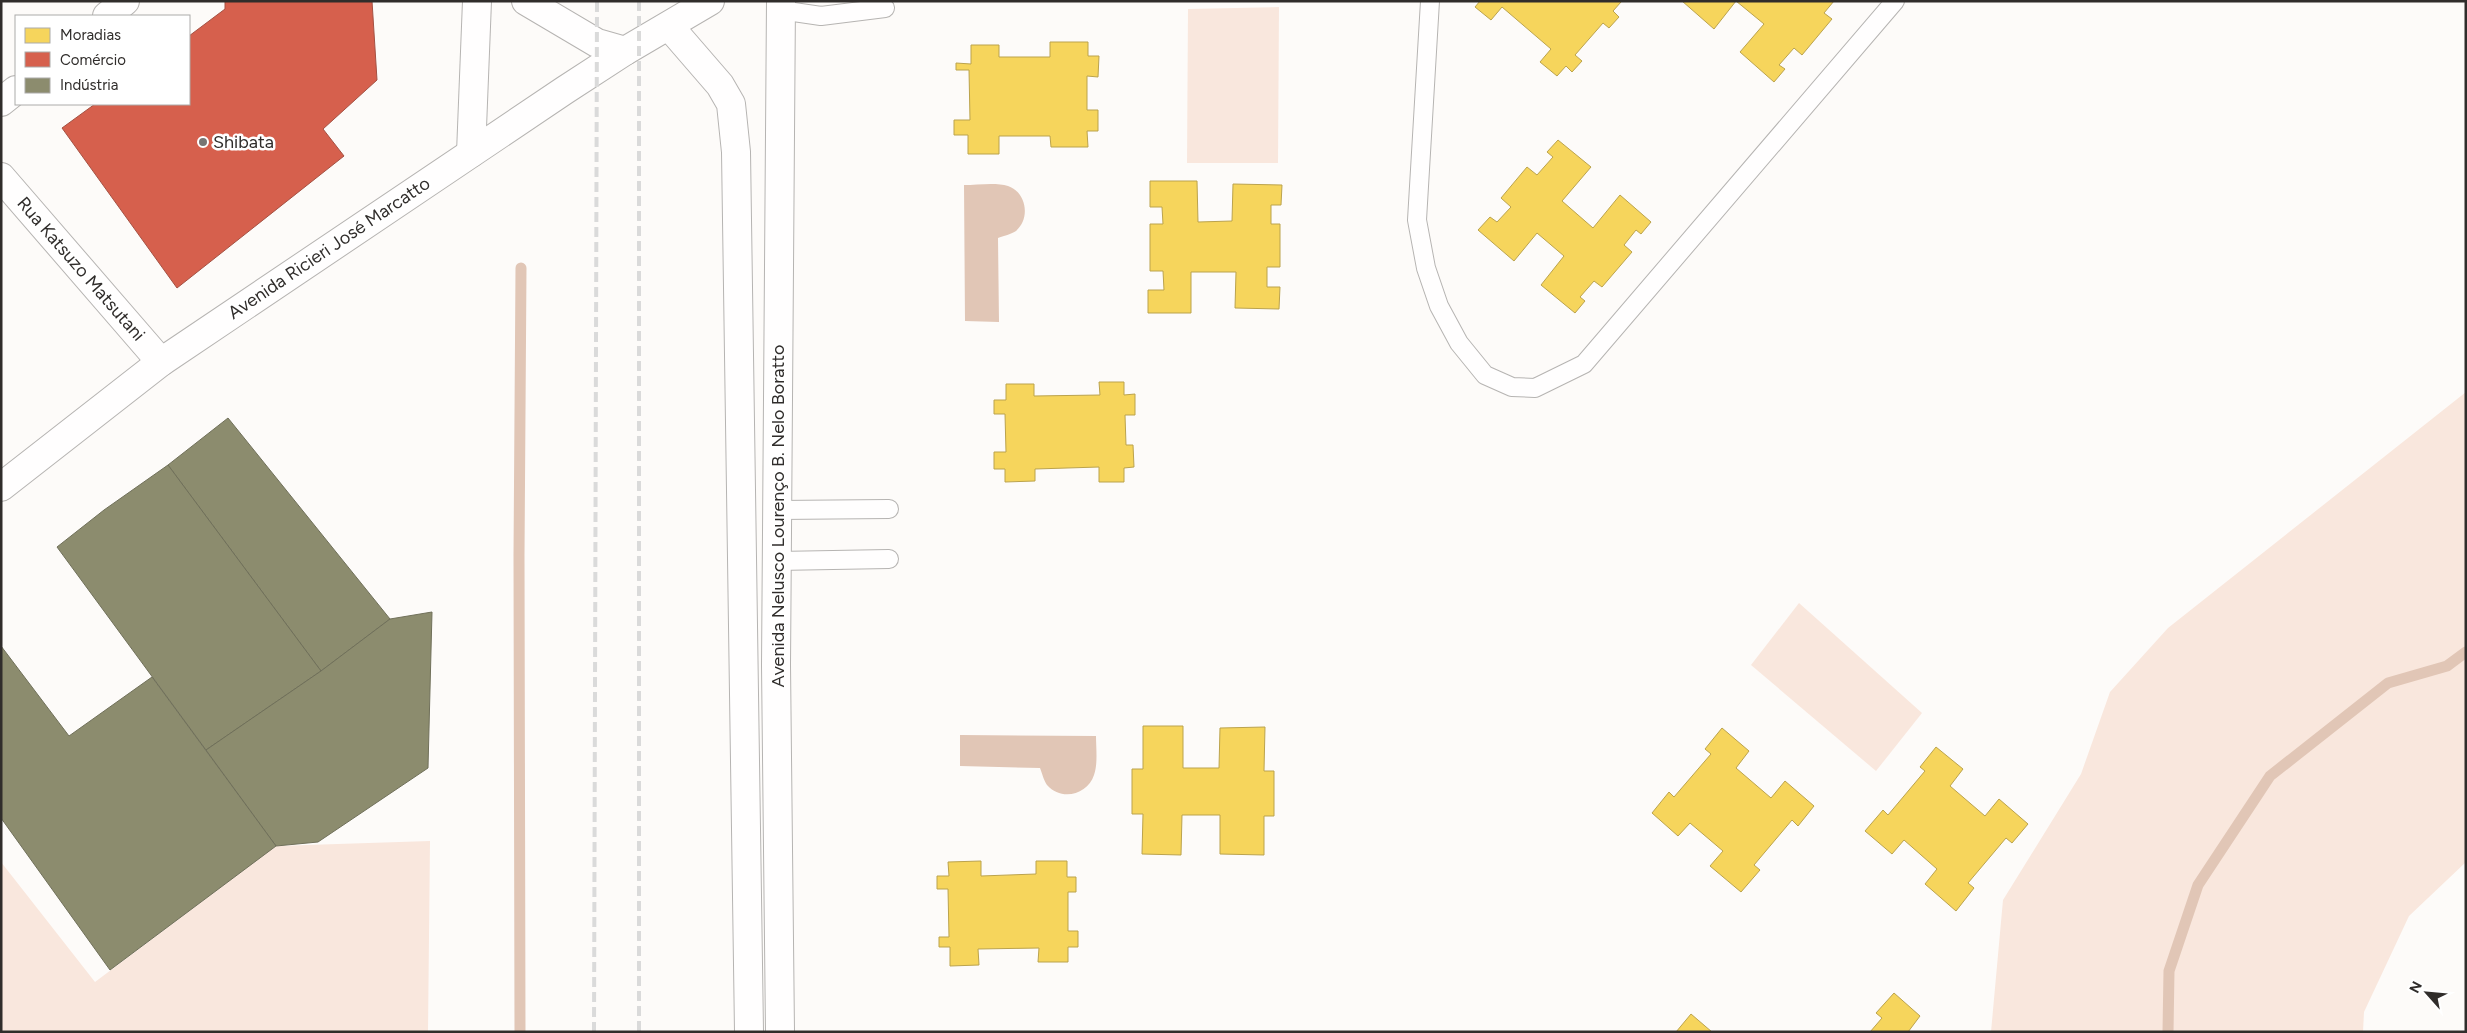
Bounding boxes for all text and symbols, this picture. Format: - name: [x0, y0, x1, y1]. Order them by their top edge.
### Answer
- legend: [15, 15, 190, 105]
- text: Moradias: [60, 26, 121, 44]
- text: Comércio: [60, 51, 126, 69]
- text: Indústria: [60, 76, 118, 94]
- place label: Shibata: [213, 131, 274, 153]
- marker: Shibata: [197, 136, 209, 148]
- street label: Avenida Ricieri José Marcatto: [224, 172, 434, 324]
- street label: Rua Katsuzo Matsutani: [12, 192, 150, 346]
- street label: Avenida Nelusco Lourenço B. Nelo Boratto: [767, 344, 789, 688]
- north arrow: [2402, 968, 2452, 1018]
- text: N: [2406, 979, 2426, 996]

